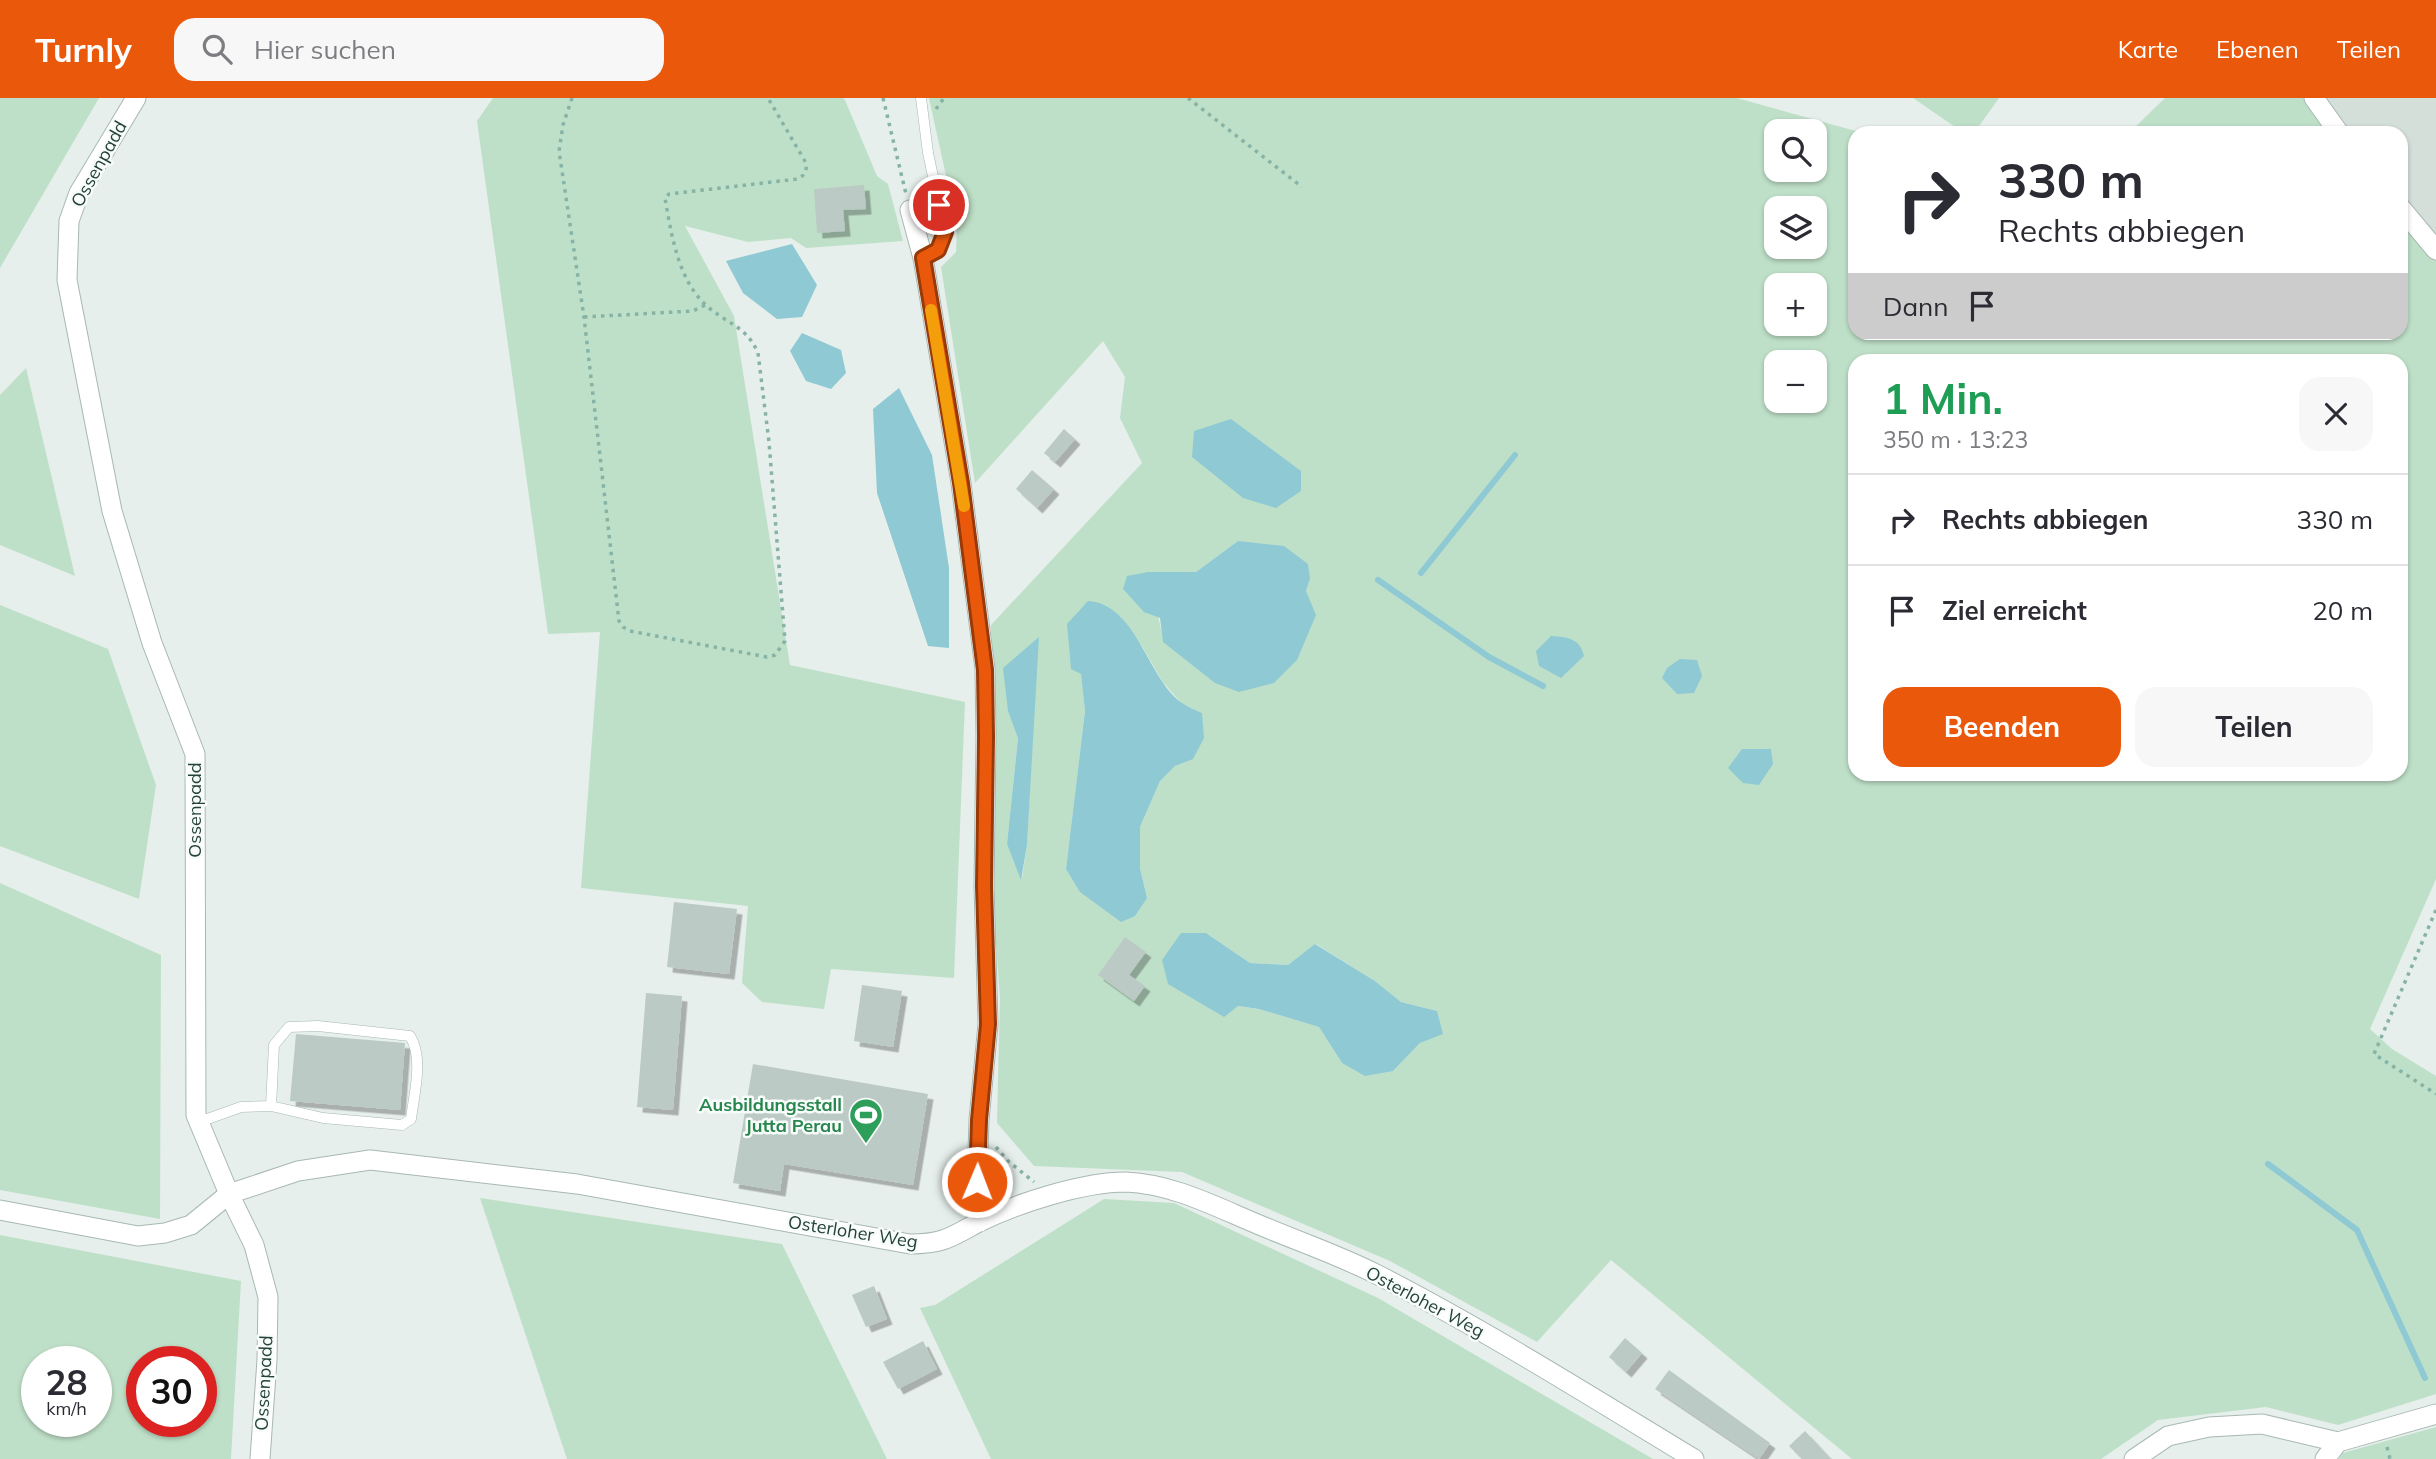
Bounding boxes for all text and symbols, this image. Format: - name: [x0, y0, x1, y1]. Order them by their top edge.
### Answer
- search box: [174, 18, 664, 81]
- text: Turnly: [35, 29, 132, 70]
- icon: search: [198, 30, 236, 68]
- text: Hier suchen: [254, 33, 396, 66]
- text: Karte: [2118, 34, 2178, 64]
- text: Ebenen: [2216, 34, 2299, 64]
- text: Teilen: [2337, 34, 2401, 64]
- street label: Ossenpadd: [65, 117, 132, 211]
- map controls: [1764, 119, 1827, 413]
- button: search: [1764, 119, 1827, 182]
- text: 330 m: [1998, 149, 2144, 210]
- icon: right: [1883, 154, 1974, 245]
- pin: [909, 175, 969, 235]
- icon: arrive: [920, 186, 958, 224]
- button: layers: [1764, 196, 1827, 259]
- text: Rechts abbiegen: [1998, 210, 2245, 250]
- button: +: [1764, 273, 1827, 336]
- icon: arrive: [1963, 287, 2001, 325]
- text: Dann: [1883, 290, 1949, 323]
- button: −: [1764, 350, 1827, 413]
- text: 1 Min.: [1883, 372, 2003, 425]
- button: close: [2299, 377, 2373, 451]
- text: 350 m · 13:23: [1883, 425, 2028, 454]
- icon: right: [1883, 501, 1921, 539]
- text: Rechts abbiegen: [1942, 503, 2148, 536]
- text: 330 m: [2297, 503, 2373, 536]
- icon: arrive: [1883, 592, 1921, 630]
- text: Ziel erreicht: [1942, 594, 2087, 627]
- text: 20 m: [2312, 594, 2373, 627]
- button: Beenden: [1883, 687, 2121, 767]
- button: Teilen: [2135, 687, 2373, 767]
- street label: Ossenpadd: [183, 762, 206, 858]
- place label: Ausbildungsstall Jutta Perau: [699, 1093, 842, 1137]
- sports icon: Ausbildungsstall Jutta Perau: [847, 1096, 885, 1145]
- position arrow: [940, 1145, 1014, 1219]
- street label: Osterloher Weg: [787, 1210, 920, 1253]
- street label: Osterloher Weg: [1362, 1261, 1488, 1342]
- street label: Ossenpadd: [250, 1335, 277, 1431]
- speed limit sign: 30: [126, 1346, 217, 1437]
- text: 28: [45, 1360, 88, 1404]
- text: km/h: [46, 1397, 87, 1420]

